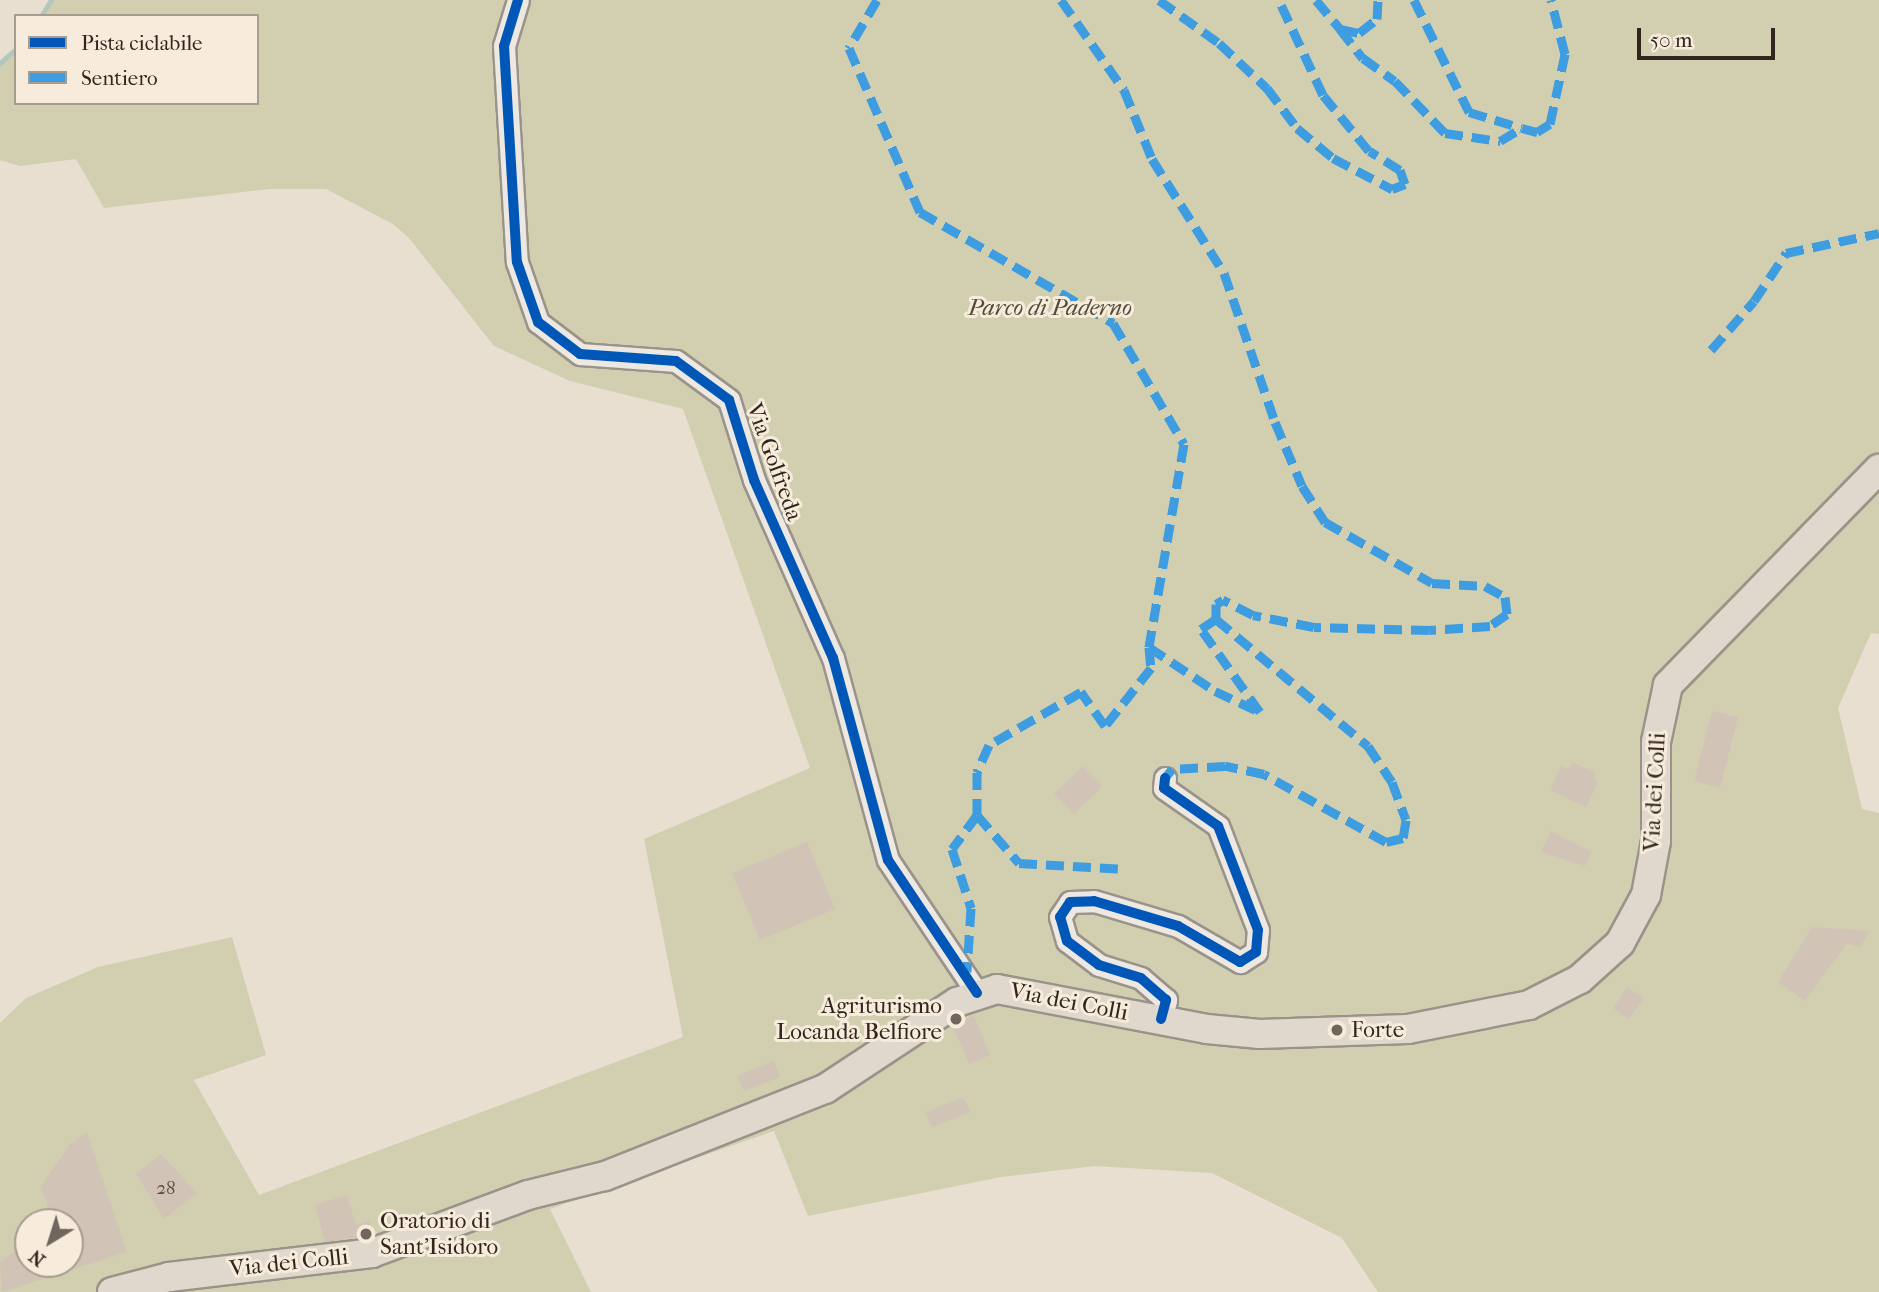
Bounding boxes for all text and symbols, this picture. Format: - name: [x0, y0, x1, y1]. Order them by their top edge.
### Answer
- legend: [14, 14, 259, 105]
- scale bar: [1641, 14, 1779, 58]
- text: 50 m: [1650, 28, 1693, 52]
- text: Pista ciclabile: [81, 31, 202, 55]
- text: Sentiero: [81, 66, 158, 90]
- park label: Parco di Paderno: [968, 294, 1132, 322]
- street label: Via Golfreda: [740, 399, 808, 525]
- street label: Via dei Colli: [1638, 732, 1672, 852]
- street label: Via dei Colli: [1008, 977, 1130, 1027]
- place label: Agriturismo Locanda Belfiore: [776, 992, 942, 1046]
- marker: Agriturismo Locanda Belfiore: [948, 1011, 964, 1027]
- place label: Forte: [1351, 1016, 1404, 1044]
- marker: Forte: [1329, 1022, 1345, 1038]
- house number: 28: [156, 1178, 176, 1200]
- place label: Oratorio di Sant'Isidoro: [380, 1207, 498, 1261]
- north arrow: [14, 1208, 84, 1278]
- marker: Oratorio di Sant'Isidoro: [358, 1226, 374, 1242]
- street label: Via dei Colli: [228, 1243, 350, 1283]
- text: N: [25, 1245, 50, 1271]

